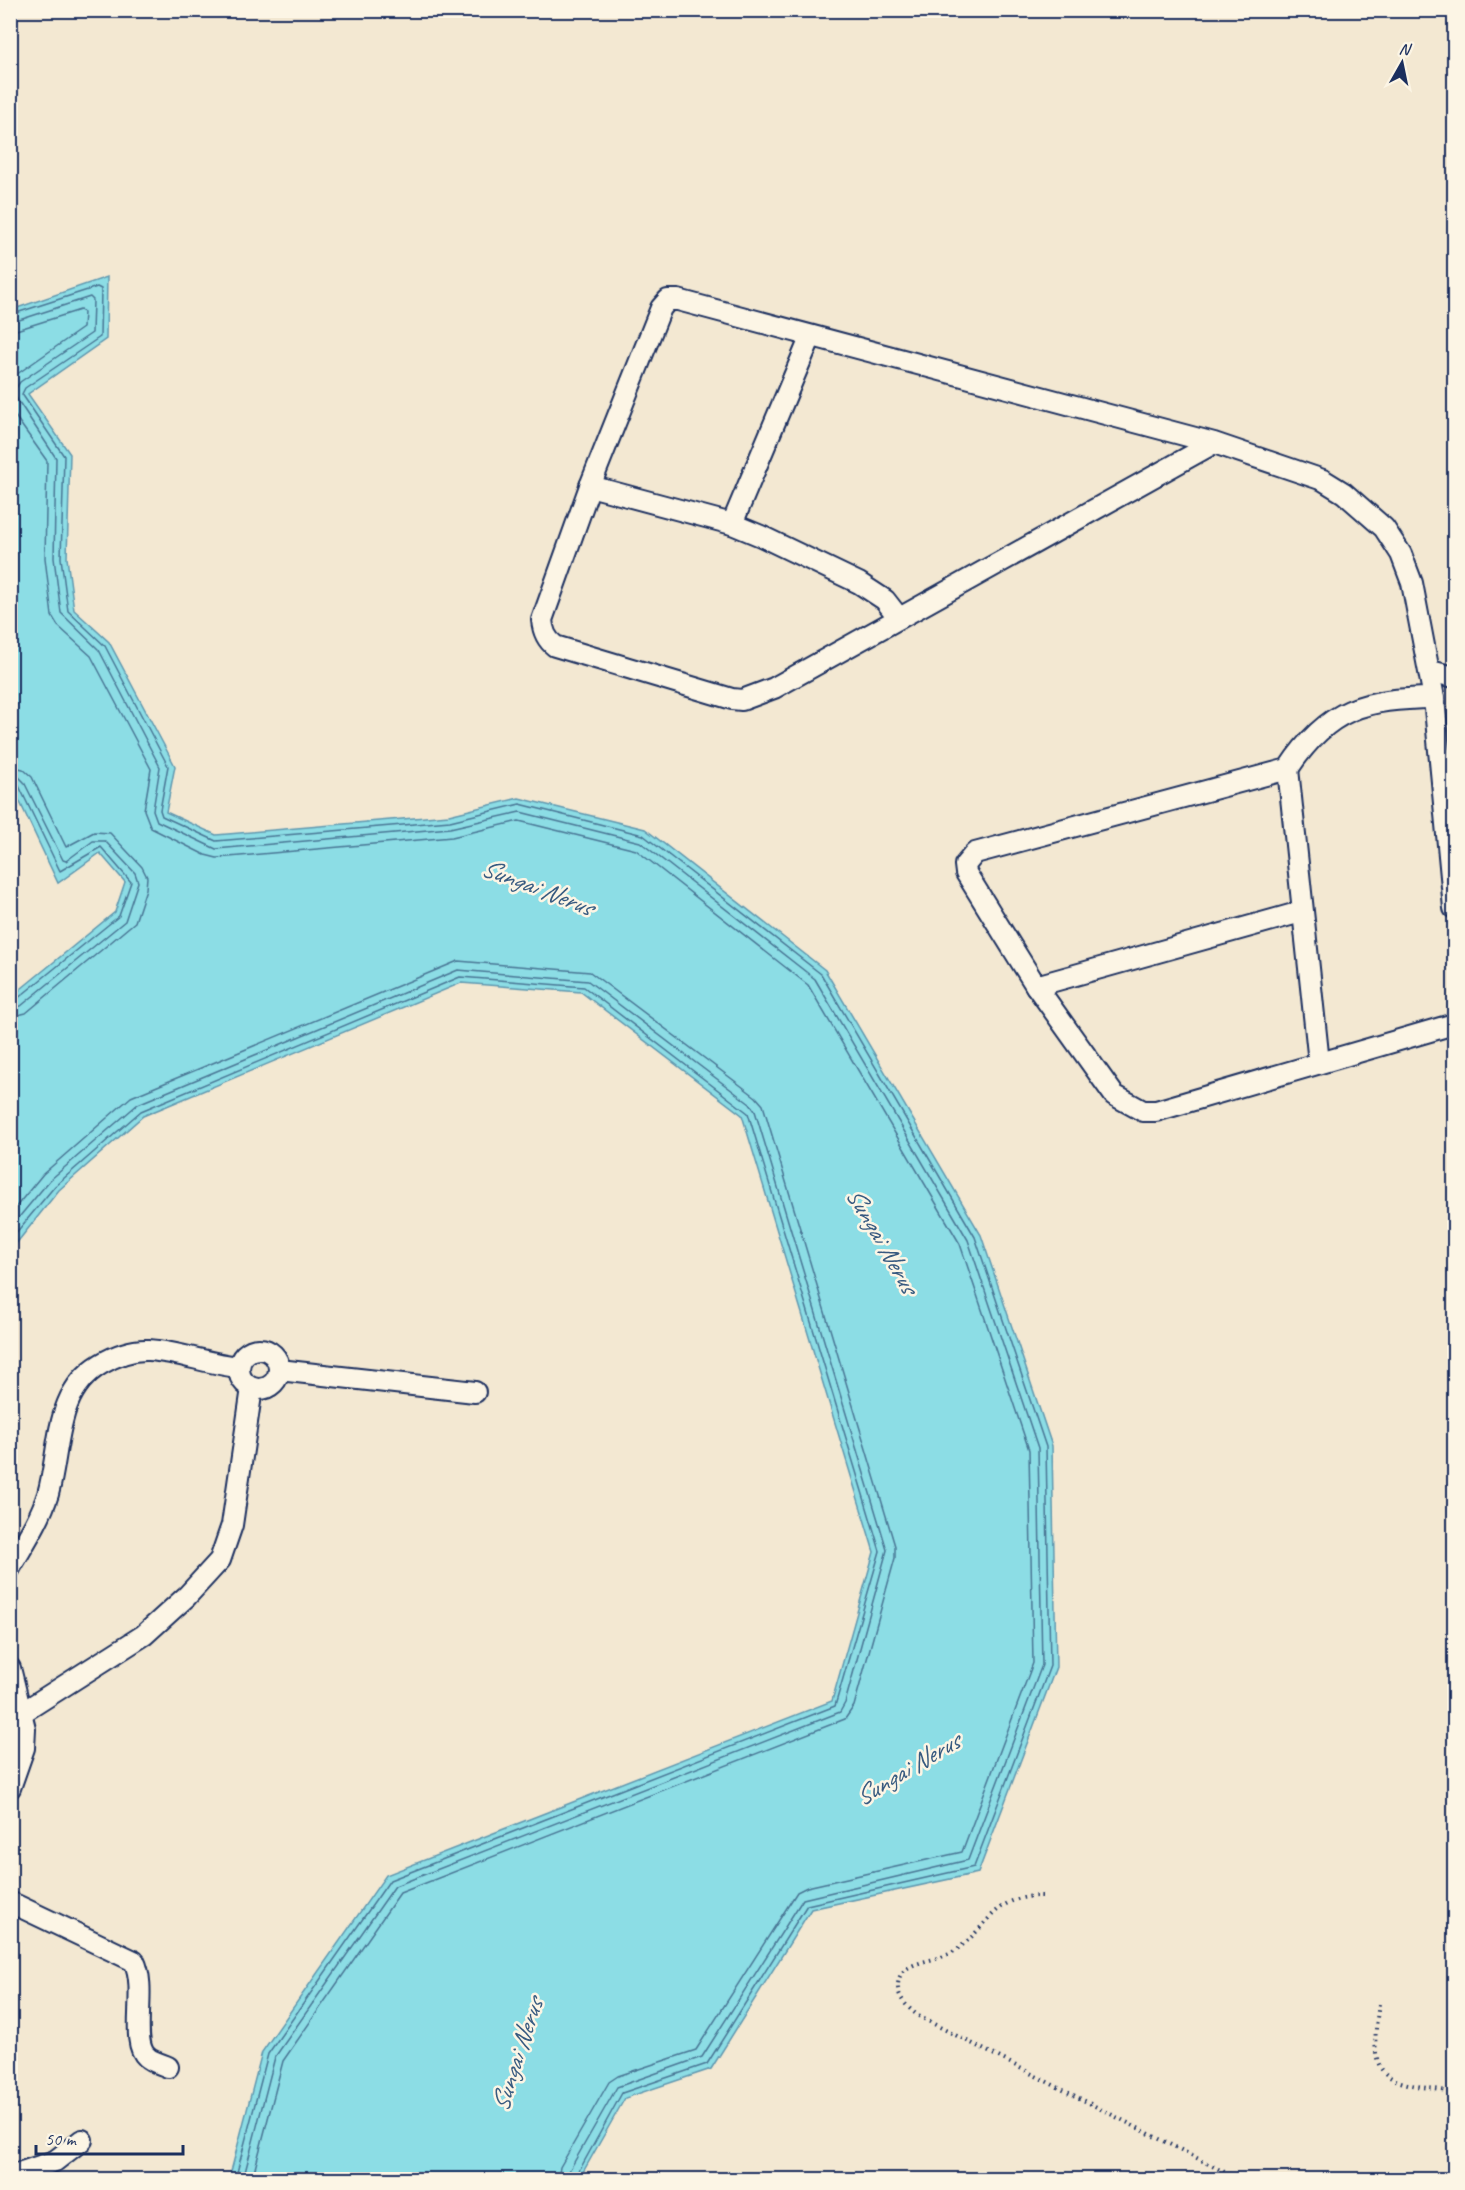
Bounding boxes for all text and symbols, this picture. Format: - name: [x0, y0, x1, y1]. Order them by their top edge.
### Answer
- north arrow: [1372, 33, 1432, 93]
- text: N: [1398, 39, 1414, 60]
- water label: Sungai Nerus: [477, 851, 602, 925]
- water label: Sungai Nerus: [839, 1181, 928, 1303]
- water label: Sungai Nerus: [849, 1722, 970, 1813]
- water label: Sungai Nerus: [483, 1990, 552, 2115]
- scale bar: [36, 2118, 183, 2156]
- text: 50 m: [45, 2128, 78, 2150]

